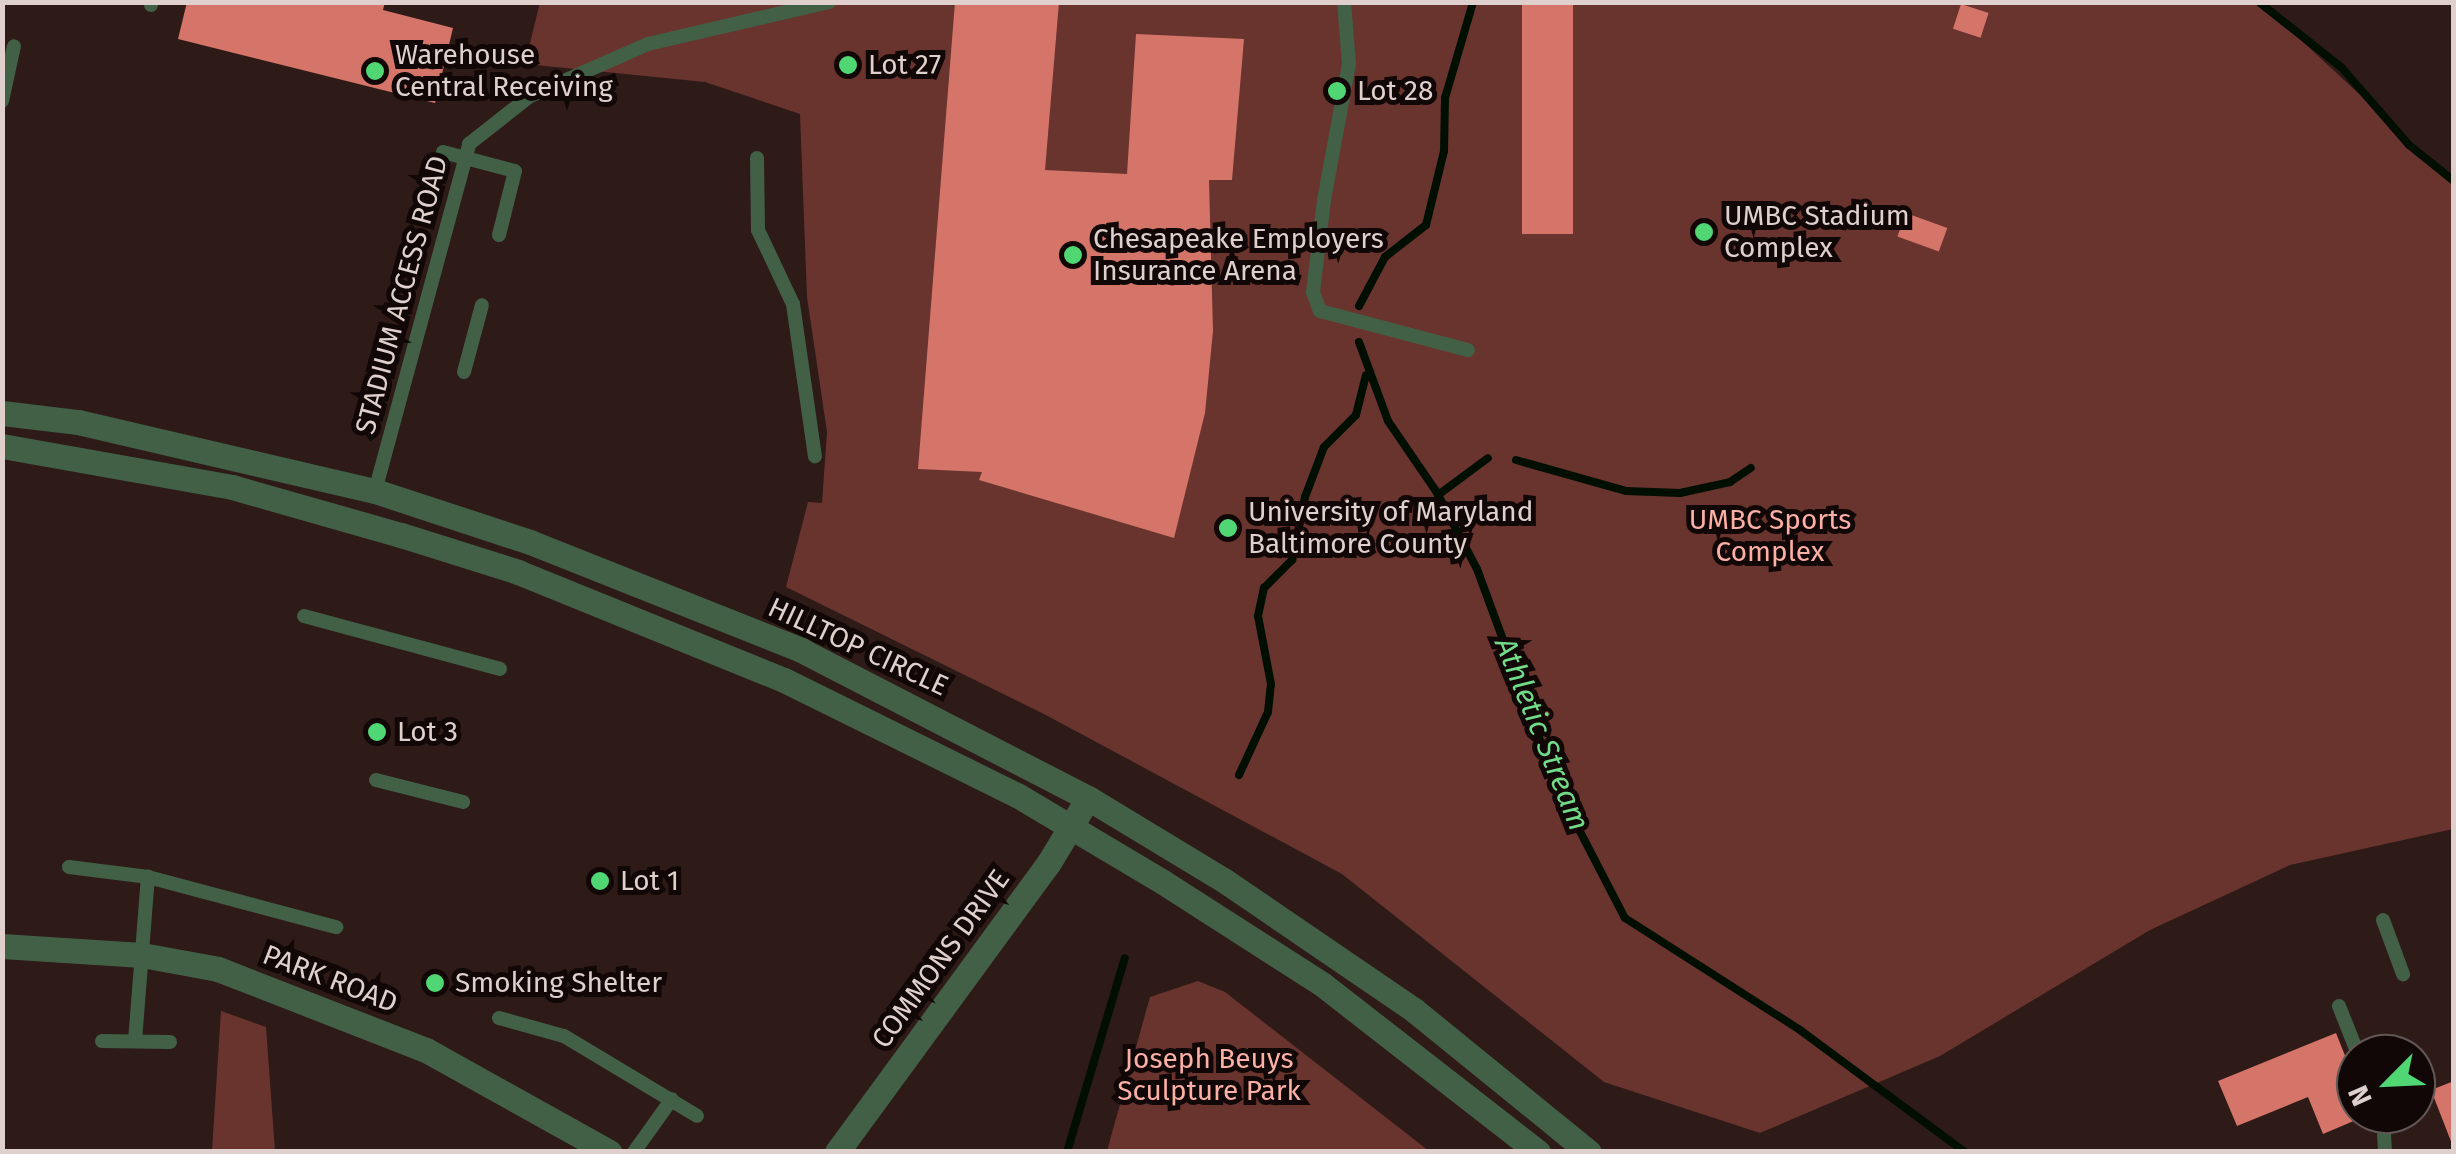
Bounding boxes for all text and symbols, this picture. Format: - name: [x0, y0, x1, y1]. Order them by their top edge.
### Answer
- place label: Warehouse Central Receiving: [395, 38, 613, 104]
- place label: Lot 27: [868, 48, 941, 82]
- marker: Lot 27: [837, 54, 859, 76]
- marker: Warehouse Central Receiving: [364, 60, 386, 82]
- place label: Lot 28: [1357, 74, 1433, 108]
- marker: Lot 28: [1326, 80, 1348, 102]
- street label: STADIUM ACCESS ROAD: [349, 152, 455, 438]
- place label: UMBC Stadium Complex: [1724, 199, 1910, 265]
- marker: UMBC Stadium Complex: [1693, 221, 1715, 243]
- place label: Chesapeake Employers Insurance Arena: [1093, 222, 1384, 288]
- marker: Chesapeake Employers Insurance Arena: [1062, 244, 1084, 266]
- place label: University of Maryland Baltimore County: [1248, 495, 1533, 561]
- park label: UMBC Sports Complex: [1689, 503, 1851, 569]
- marker: University of Maryland Baltimore County: [1217, 517, 1239, 539]
- street label: HILLTOP CIRCLE: [763, 591, 953, 703]
- water label: Athletic Stream: [1487, 632, 1597, 836]
- place label: Lot 3: [397, 715, 458, 749]
- marker: Lot 3: [366, 721, 388, 743]
- street label: COMMONS DRIVE: [865, 863, 1017, 1055]
- place label: Lot 1: [620, 864, 679, 898]
- marker: Lot 1: [589, 870, 611, 892]
- street label: PARK ROAD: [258, 938, 402, 1020]
- place label: Smoking Shelter: [455, 966, 662, 1000]
- marker: Smoking Shelter: [424, 972, 446, 994]
- north arrow: [2336, 1034, 2436, 1134]
- park label: Joseph Beuys Sculpture Park: [1117, 1042, 1301, 1108]
- text: N: [2341, 1080, 2379, 1111]

